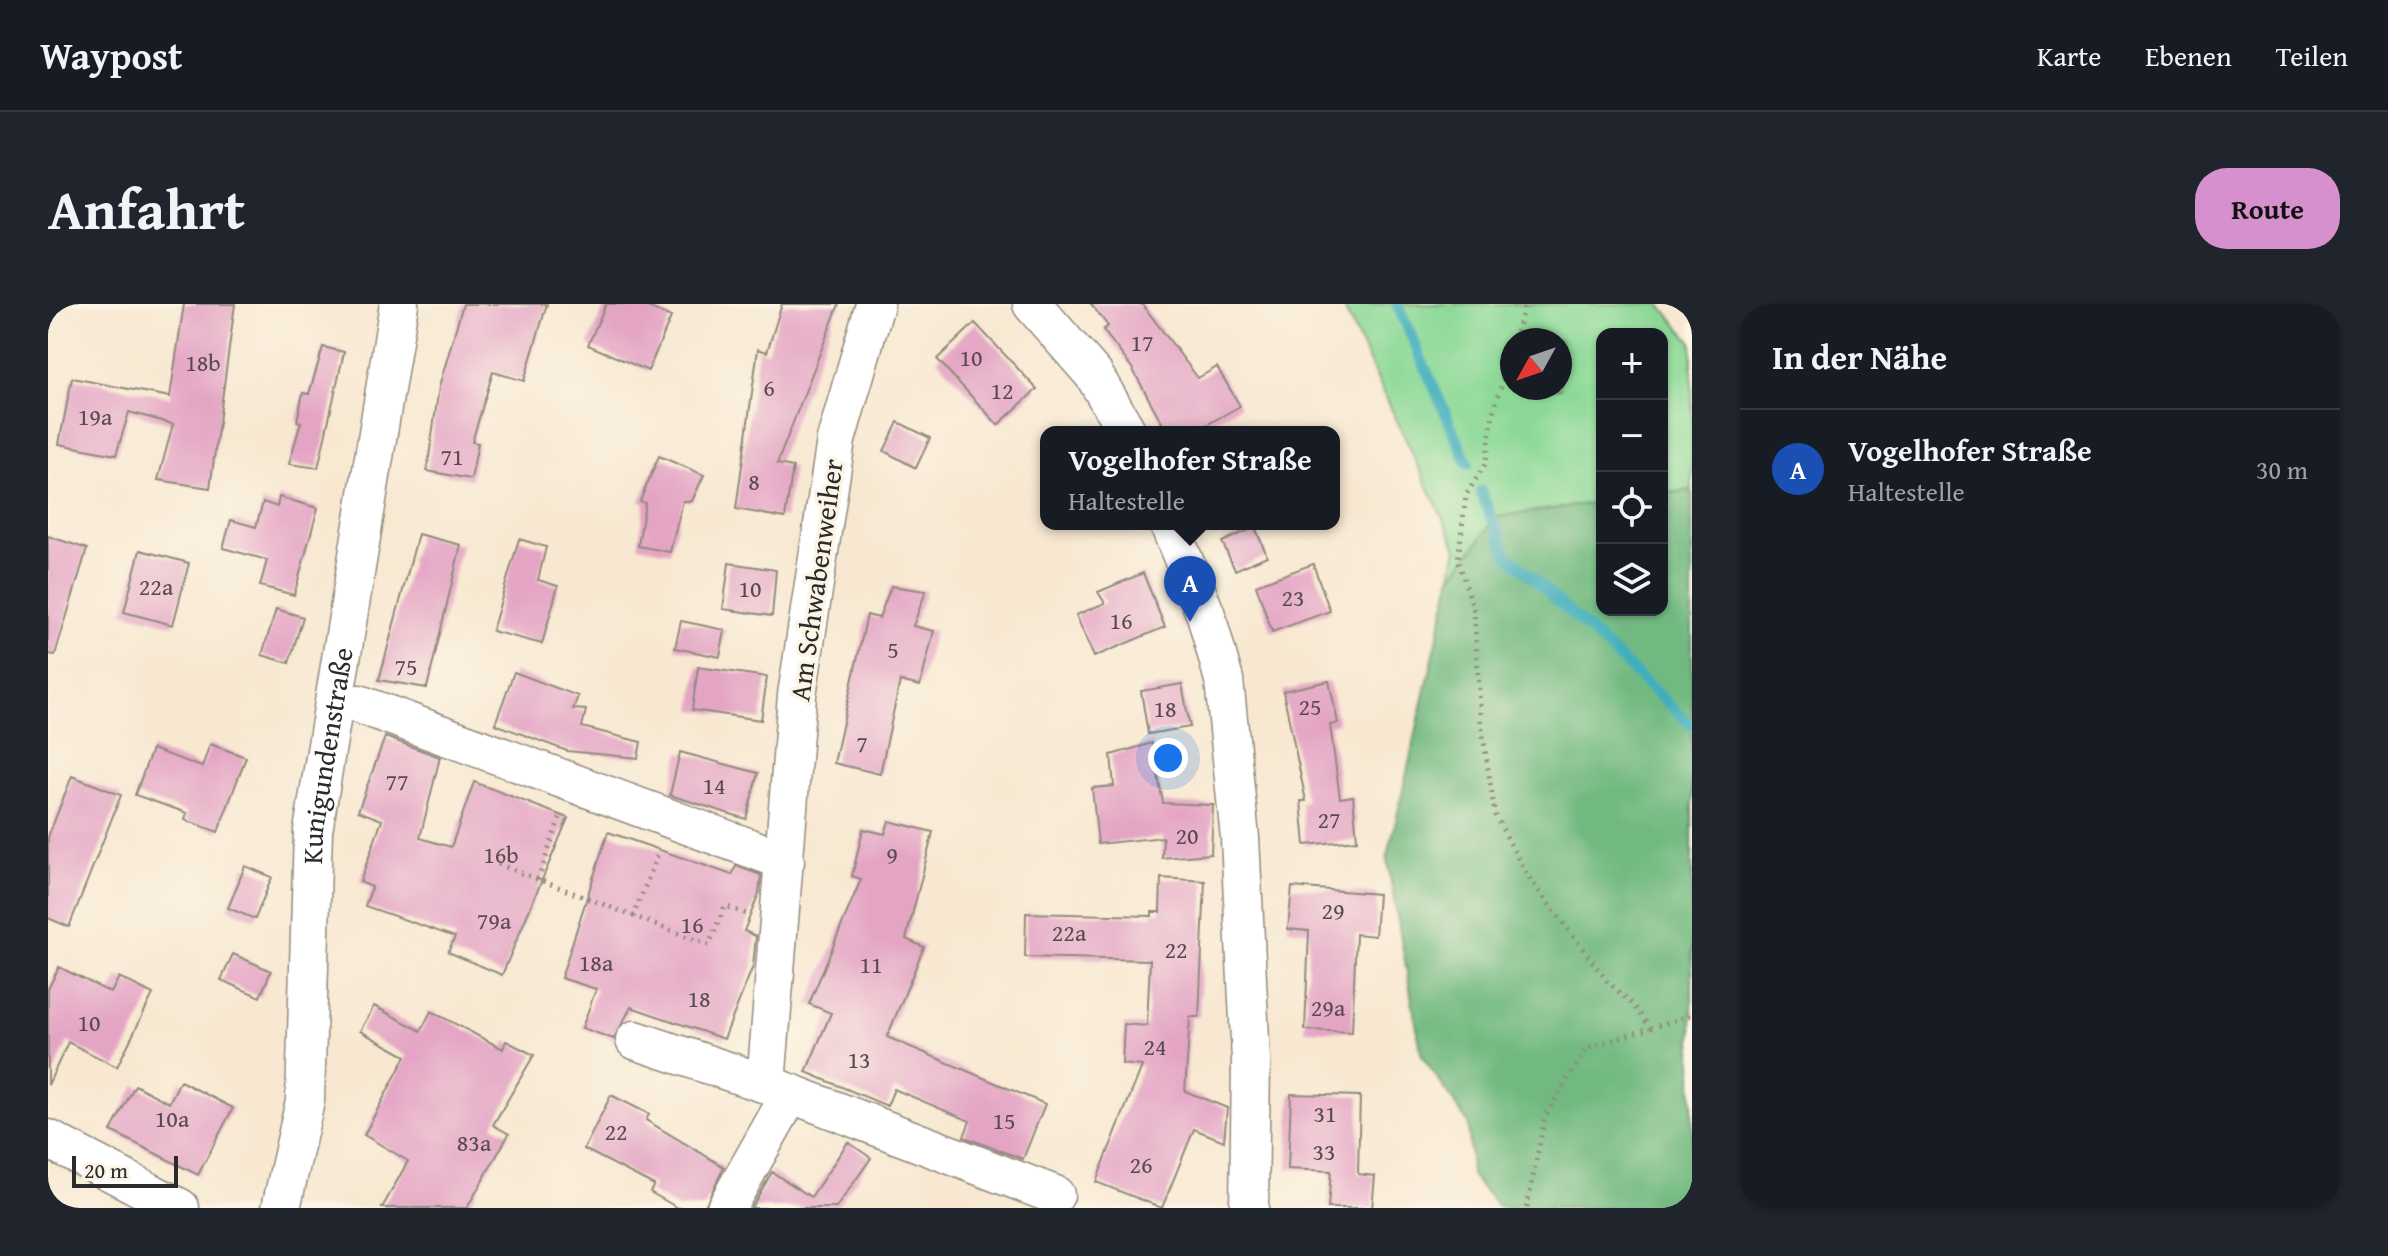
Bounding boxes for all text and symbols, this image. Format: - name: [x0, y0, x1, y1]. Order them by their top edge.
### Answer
- text: Waypost: [40, 27, 182, 83]
- text: Karte: [2037, 35, 2101, 76]
- text: Ebenen: [2145, 35, 2232, 76]
- text: Teilen: [2276, 35, 2348, 76]
- text: Anfahrt: [48, 167, 245, 250]
- button: Route: [2195, 168, 2340, 249]
- house number: 17: [1130, 325, 1154, 360]
- north arrow: [1500, 328, 1572, 400]
- map controls: [1596, 328, 1668, 616]
- button: +: [1596, 328, 1668, 400]
- text: In der Nähe: [1772, 332, 1947, 381]
- house number: 10: [959, 340, 983, 375]
- house number: 18b: [185, 345, 221, 380]
- house number: 6: [763, 370, 775, 405]
- house number: 12: [990, 373, 1014, 408]
- house number: 19a: [78, 399, 113, 434]
- button: −: [1596, 400, 1668, 472]
- popup: [1040, 426, 1340, 530]
- text: Vogelhofer Straße: [1848, 428, 2092, 472]
- text: Vogelhofer Straße: [1068, 437, 1312, 481]
- house number: 71: [440, 439, 464, 474]
- text: A: [1790, 450, 1806, 489]
- text: 30 m: [2256, 450, 2308, 489]
- street label: Am Schwabenweiher: [778, 456, 853, 704]
- house number: 8: [748, 464, 760, 499]
- button: locate: [1596, 472, 1668, 544]
- text: Haltestelle: [1848, 472, 1965, 511]
- text: Haltestelle: [1068, 481, 1185, 520]
- button: layers: [1596, 544, 1668, 616]
- pin: A: [1164, 556, 1216, 622]
- house number: 22a: [139, 569, 174, 604]
- house number: 10: [738, 571, 762, 606]
- house number: 23: [1281, 580, 1305, 615]
- house number: 16: [1109, 603, 1133, 638]
- house number: 5: [887, 632, 899, 667]
- street label: Kunigundenstraße: [291, 644, 363, 865]
- house number: 75: [394, 649, 418, 684]
- house number: 25: [1298, 689, 1322, 724]
- house number: 18: [1153, 691, 1177, 726]
- house number: 7: [856, 726, 868, 761]
- your location: [1148, 738, 1188, 778]
- house number: 77: [385, 764, 409, 799]
- house number: 14: [702, 768, 726, 803]
- house number: 27: [1317, 802, 1341, 837]
- house number: 20: [1175, 818, 1199, 853]
- house number: 16b: [483, 837, 519, 872]
- house number: 9: [886, 837, 898, 872]
- house number: 29: [1321, 893, 1345, 928]
- house number: 79a: [477, 903, 512, 938]
- house number: 16: [680, 907, 704, 942]
- house number: 22a: [1052, 915, 1087, 950]
- house number: 22: [1164, 932, 1188, 967]
- house number: 18a: [579, 945, 614, 980]
- house number: 11: [859, 947, 883, 982]
- house number: 18: [687, 981, 711, 1016]
- house number: 29a: [1311, 990, 1346, 1025]
- house number: 10: [77, 1005, 101, 1040]
- house number: 24: [1143, 1029, 1167, 1064]
- house number: 13: [847, 1042, 871, 1077]
- house number: 31: [1313, 1096, 1337, 1131]
- house number: 10a: [155, 1101, 190, 1136]
- house number: 15: [992, 1103, 1016, 1138]
- house number: 22: [604, 1114, 628, 1149]
- house number: 83a: [457, 1125, 492, 1160]
- house number: 33: [1312, 1134, 1336, 1169]
- house number: 26: [1129, 1147, 1153, 1182]
- scale bar: [72, 1152, 178, 1188]
- text: 20 m: [84, 1154, 128, 1186]

